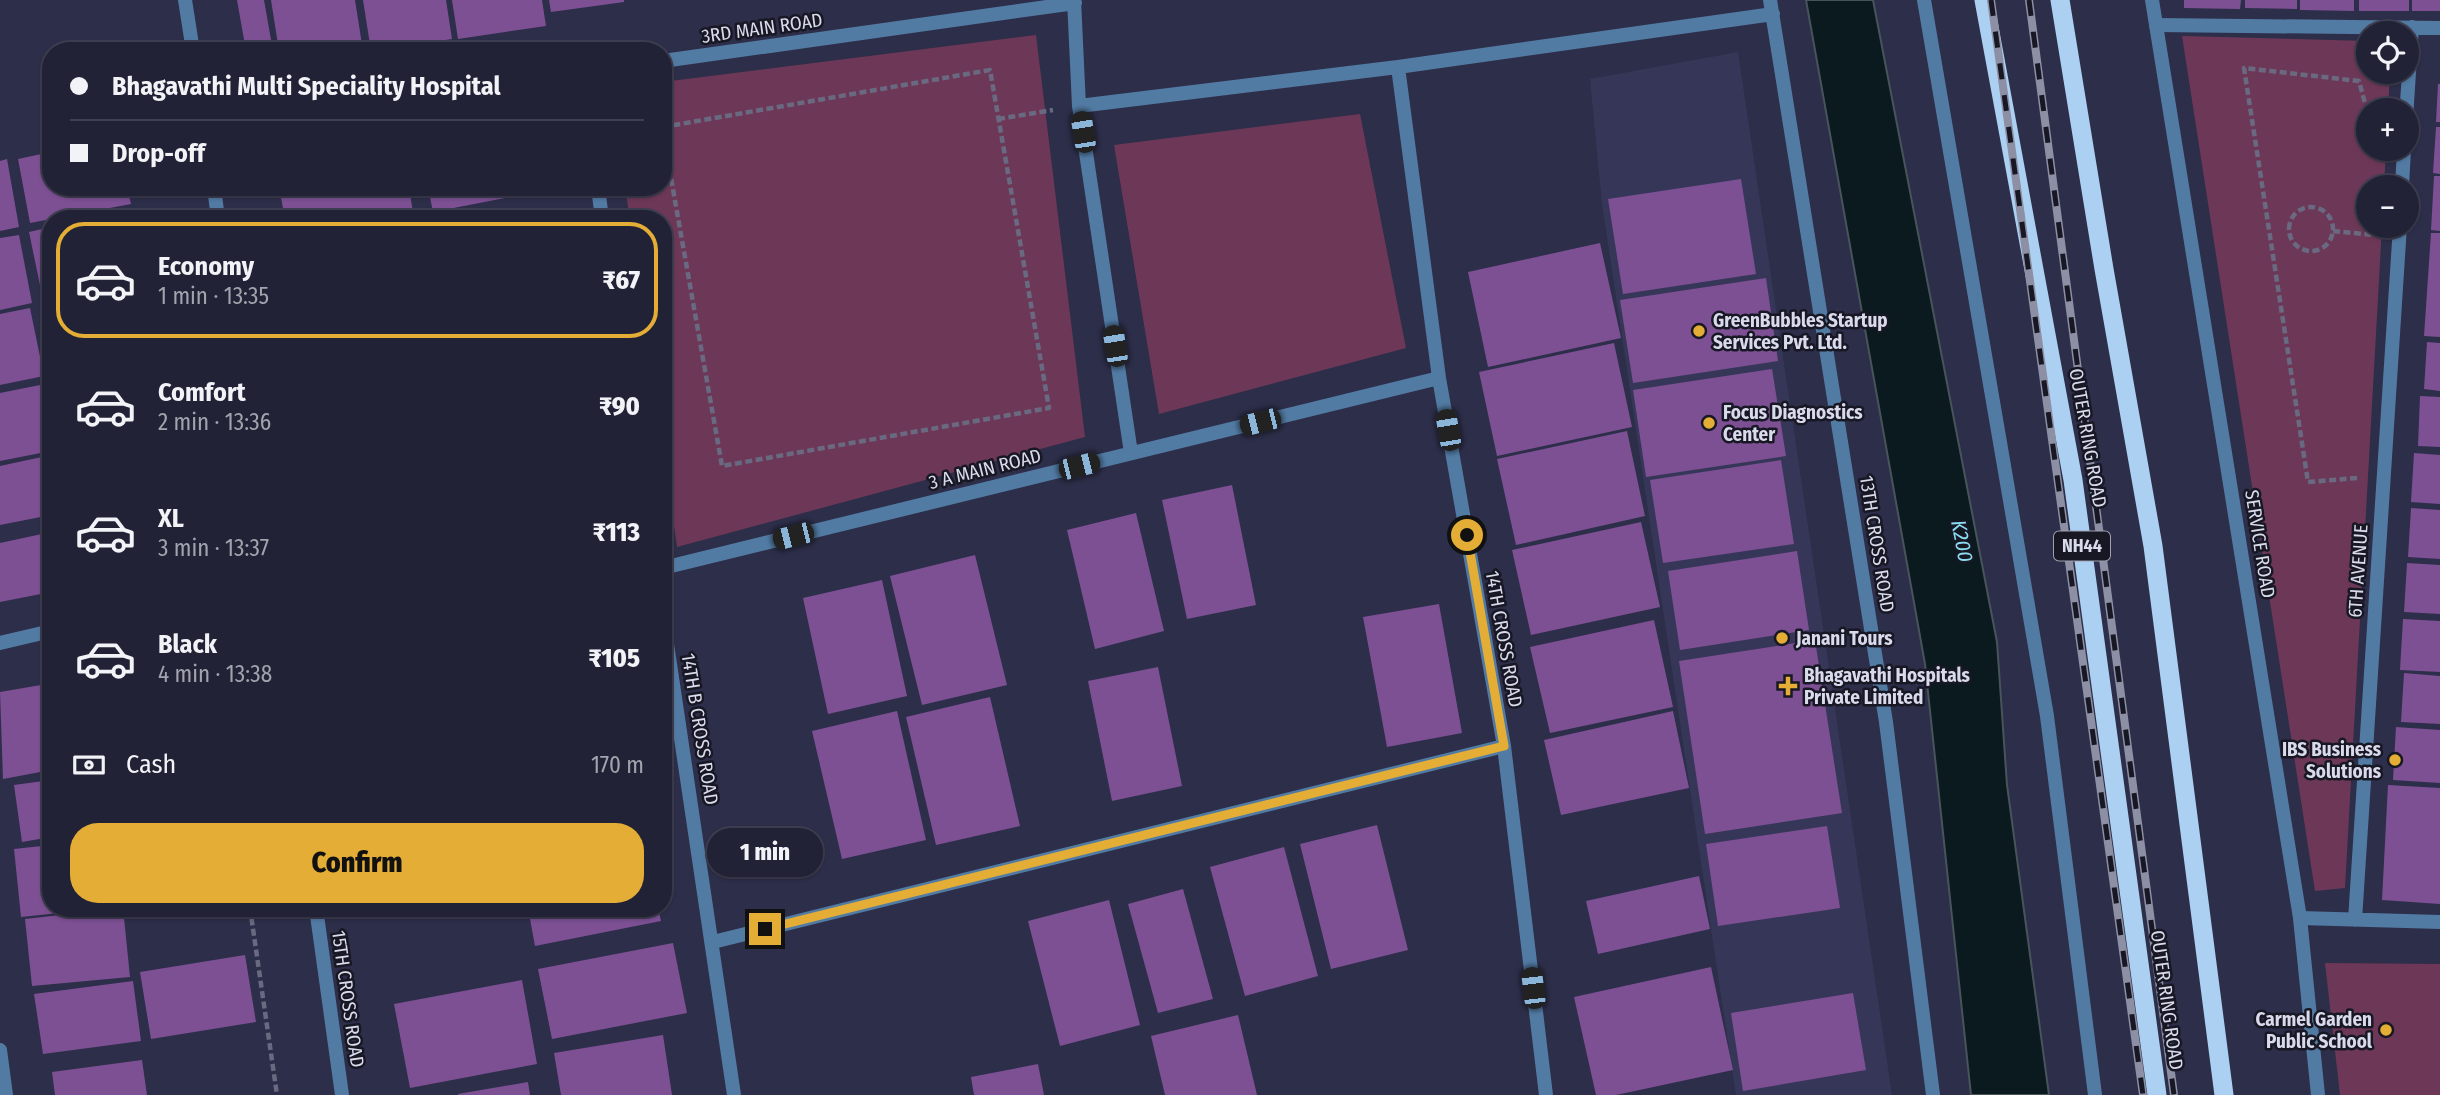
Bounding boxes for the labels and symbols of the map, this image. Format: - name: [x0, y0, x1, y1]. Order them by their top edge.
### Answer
- street label: 3RD MAIN ROAD: [700, 8, 824, 48]
- car: [1070, 110, 1097, 154]
- place label: GreenBubbles Startup Services Pvt. Ltd.: [1713, 309, 1888, 354]
- marker: GreenBubbles Startup Services Pvt. Ltd.: [1691, 323, 1707, 339]
- car: [1102, 324, 1129, 368]
- street label: OUTER RING ROAD: [2064, 367, 2112, 509]
- place label: Focus Diagnostics Center: [1723, 401, 1863, 446]
- car: [1238, 407, 1283, 437]
- car: [1435, 407, 1462, 453]
- marker: Focus Diagnostics Center: [1701, 415, 1717, 431]
- street label: 3 A MAIN ROAD: [926, 444, 1044, 494]
- car: [1057, 451, 1102, 481]
- street label: 13TH CROSS ROAD: [1855, 474, 1899, 614]
- street label: SERVICE ROAD: [2240, 488, 2280, 600]
- water label: K200: [1945, 518, 1979, 564]
- route start: [1451, 519, 1483, 551]
- car: [771, 521, 816, 551]
- street label: 6TH AVENUE: [2343, 524, 2373, 618]
- road number: NH44: [2054, 532, 2110, 560]
- street label: 14TH CROSS ROAD: [1481, 569, 1527, 709]
- place label: Janani Tours: [1795, 627, 1893, 650]
- marker: Janani Tours: [1774, 630, 1790, 646]
- street label: 14TH B CROSS ROAD: [677, 652, 723, 806]
- place label: Bhagavathi Hospitals Private Limited: [1804, 664, 1971, 709]
- marker: Bhagavathi Hospitals Private Limited: [1778, 676, 1798, 696]
- place label: IBS Business Solutions: [2282, 738, 2382, 783]
- marker: IBS Business Solutions: [2387, 752, 2403, 768]
- callout: 1 min: [707, 828, 823, 876]
- route end: [749, 913, 781, 945]
- street label: 15TH CROSS ROAD: [327, 929, 369, 1069]
- street label: OUTER RING ROAD: [2146, 929, 2188, 1071]
- car: [1521, 966, 1546, 1010]
- place label: Carmel Garden Public School: [2256, 1008, 2373, 1053]
- marker: Carmel Garden Public School: [2378, 1022, 2394, 1038]

